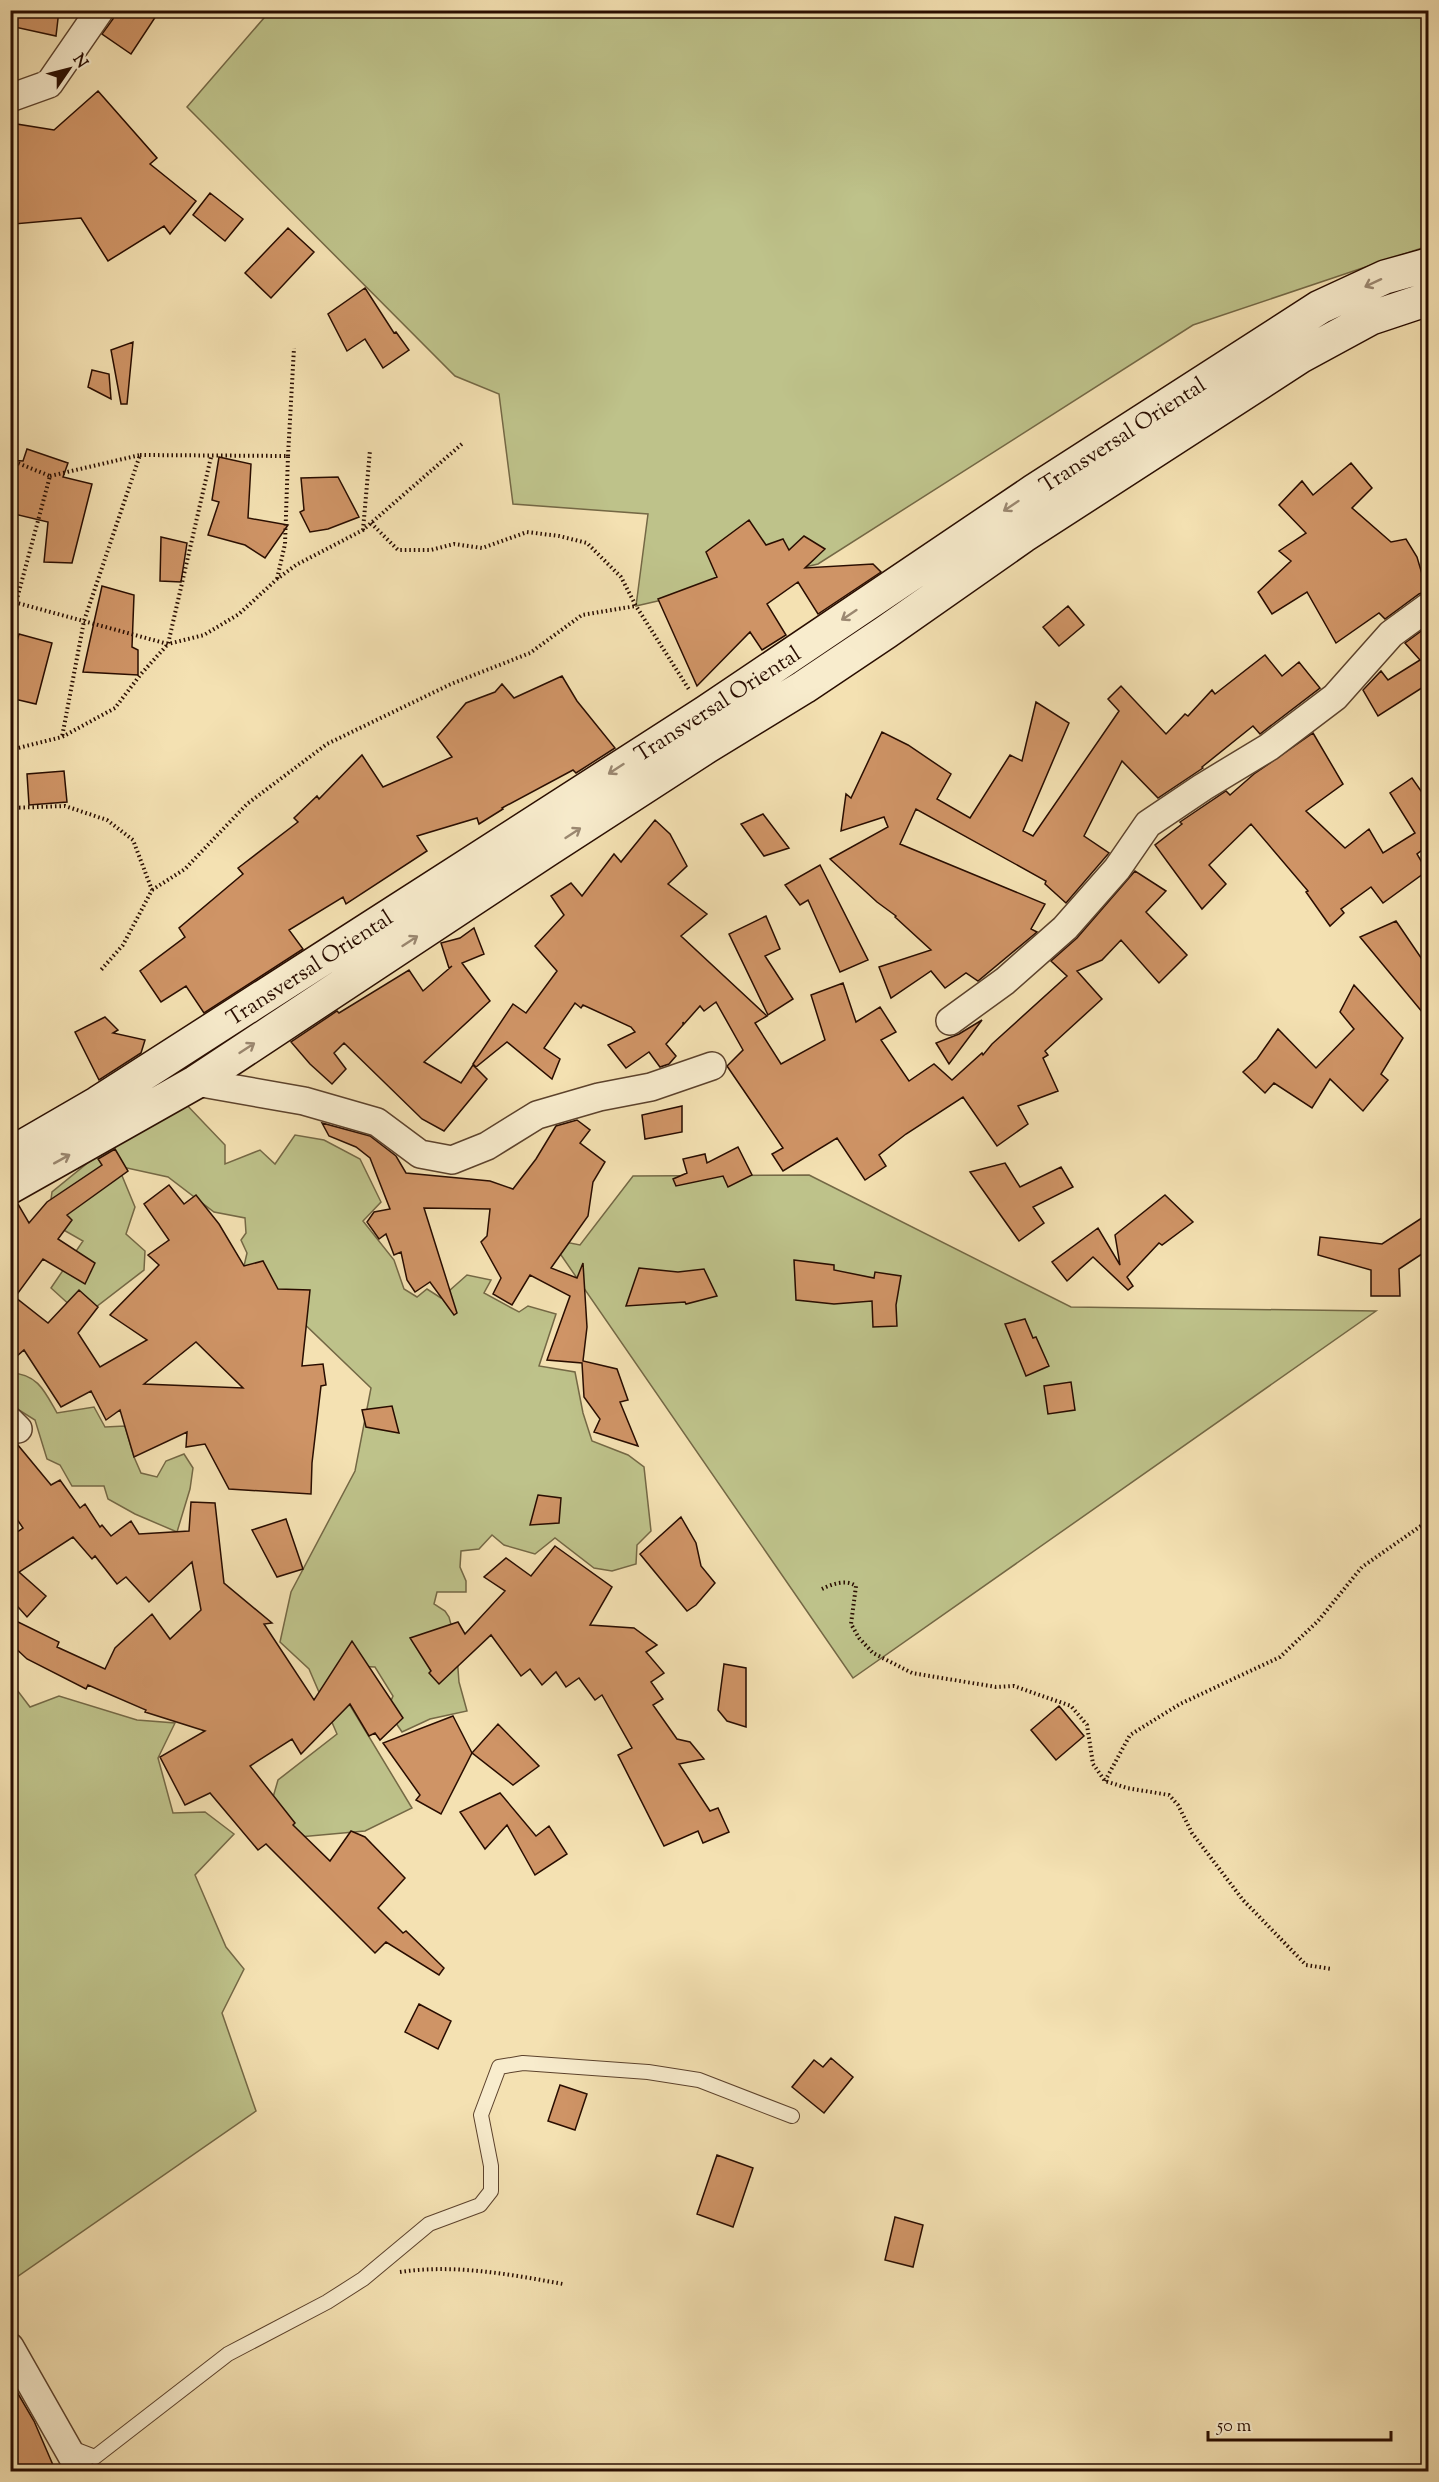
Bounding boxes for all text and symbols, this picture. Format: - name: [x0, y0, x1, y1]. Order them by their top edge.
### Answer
- north arrow: [39, 39, 99, 99]
- text: N: [66, 50, 92, 74]
- one-way arrow: [1364, 278, 1383, 289]
- street label: Transversal Oriental: [1034, 371, 1213, 502]
- one-way arrow: [1003, 500, 1019, 512]
- one-way arrow: [841, 609, 858, 622]
- street label: Transversal Oriental: [629, 640, 808, 771]
- one-way arrow: [608, 763, 625, 775]
- one-way arrow: [564, 827, 581, 839]
- street label: Transversal Oriental: [221, 904, 400, 1035]
- one-way arrow: [401, 934, 418, 946]
- one-way arrow: [238, 1042, 255, 1054]
- one-way arrow: [53, 1153, 70, 1165]
- scale bar: [1208, 2404, 1391, 2442]
- text: 50 m: [1216, 2414, 1252, 2440]

